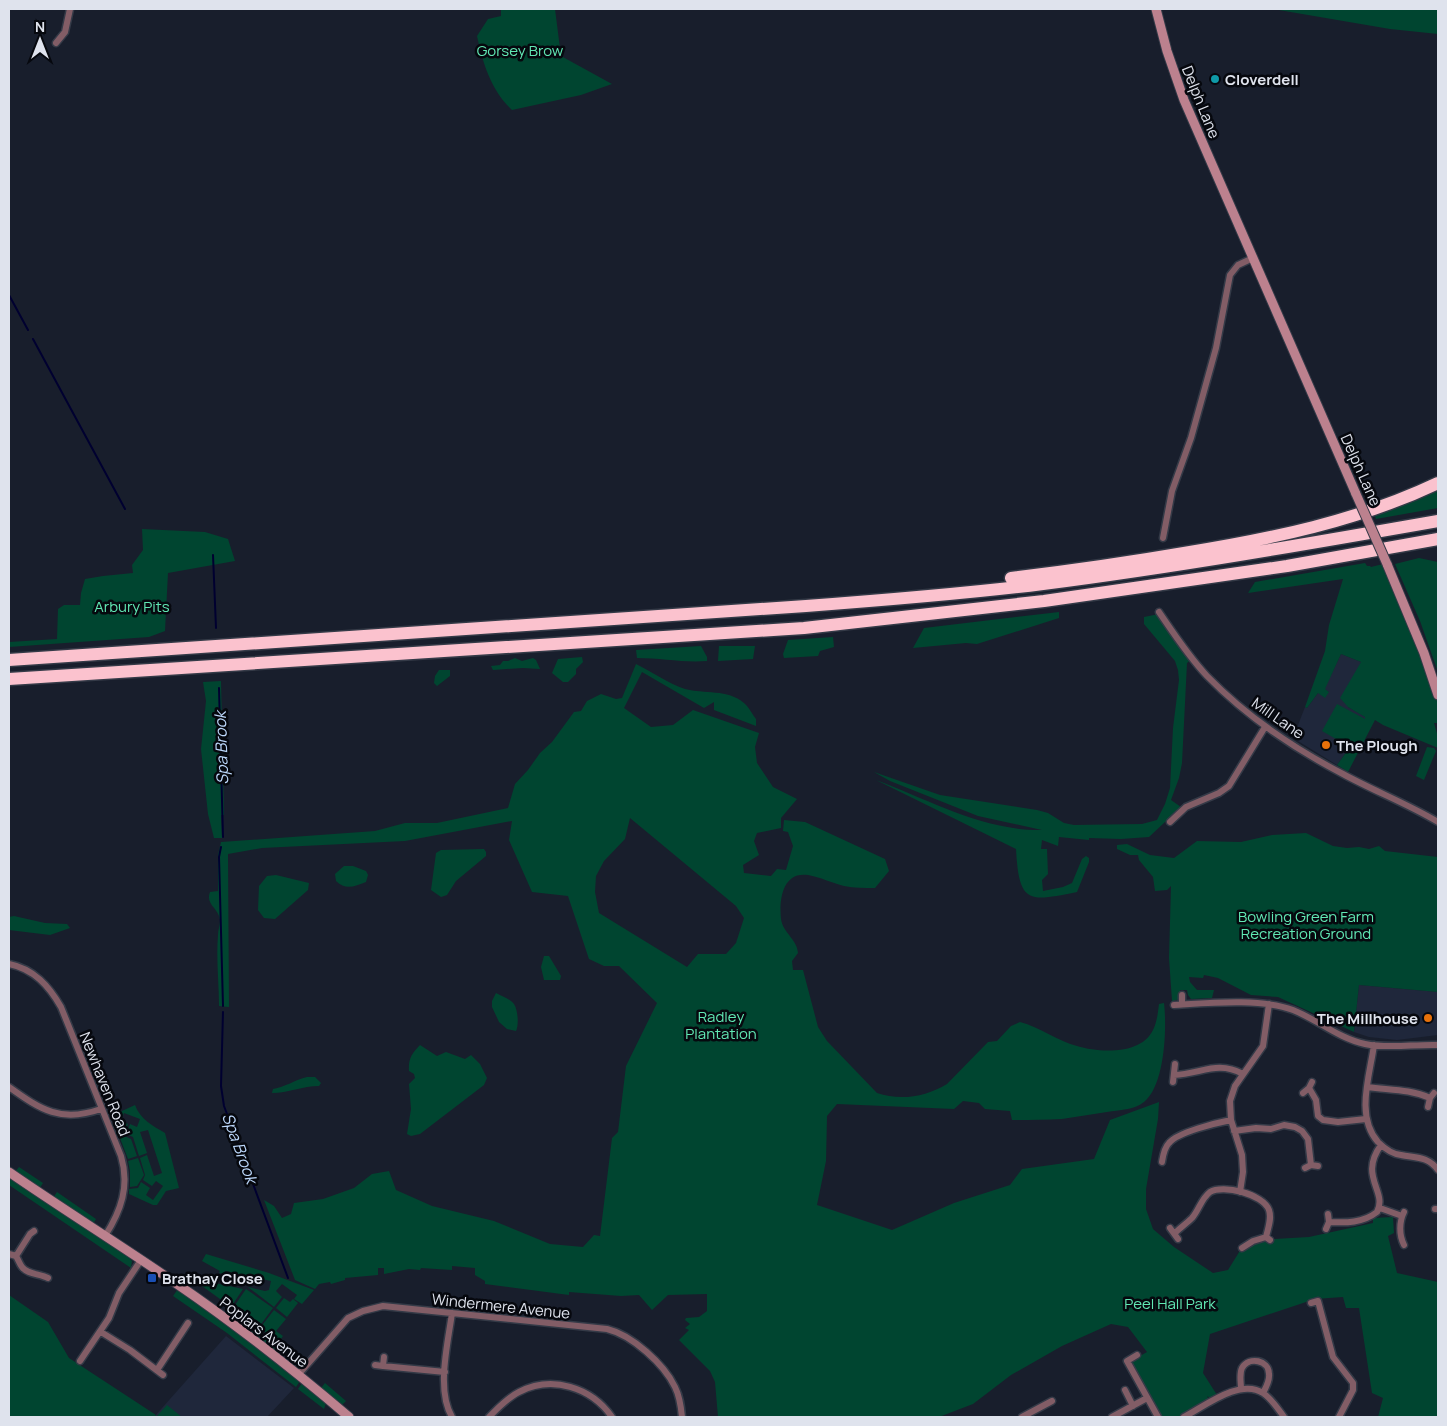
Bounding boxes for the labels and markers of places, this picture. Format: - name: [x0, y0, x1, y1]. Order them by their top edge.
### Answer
- place label: Cloverdell: [1225, 69, 1299, 90]
- marker: Cloverdell: [1209, 73, 1221, 85]
- place label: The Plough: [1336, 735, 1418, 756]
- marker: The Plough: [1320, 739, 1332, 751]
- place label: The Millhouse: [1317, 1008, 1418, 1029]
- marker: The Millhouse: [1422, 1012, 1434, 1024]
- place label: Brathay Close: [162, 1268, 263, 1289]
- marker: Brathay Close: [146, 1272, 158, 1284]

